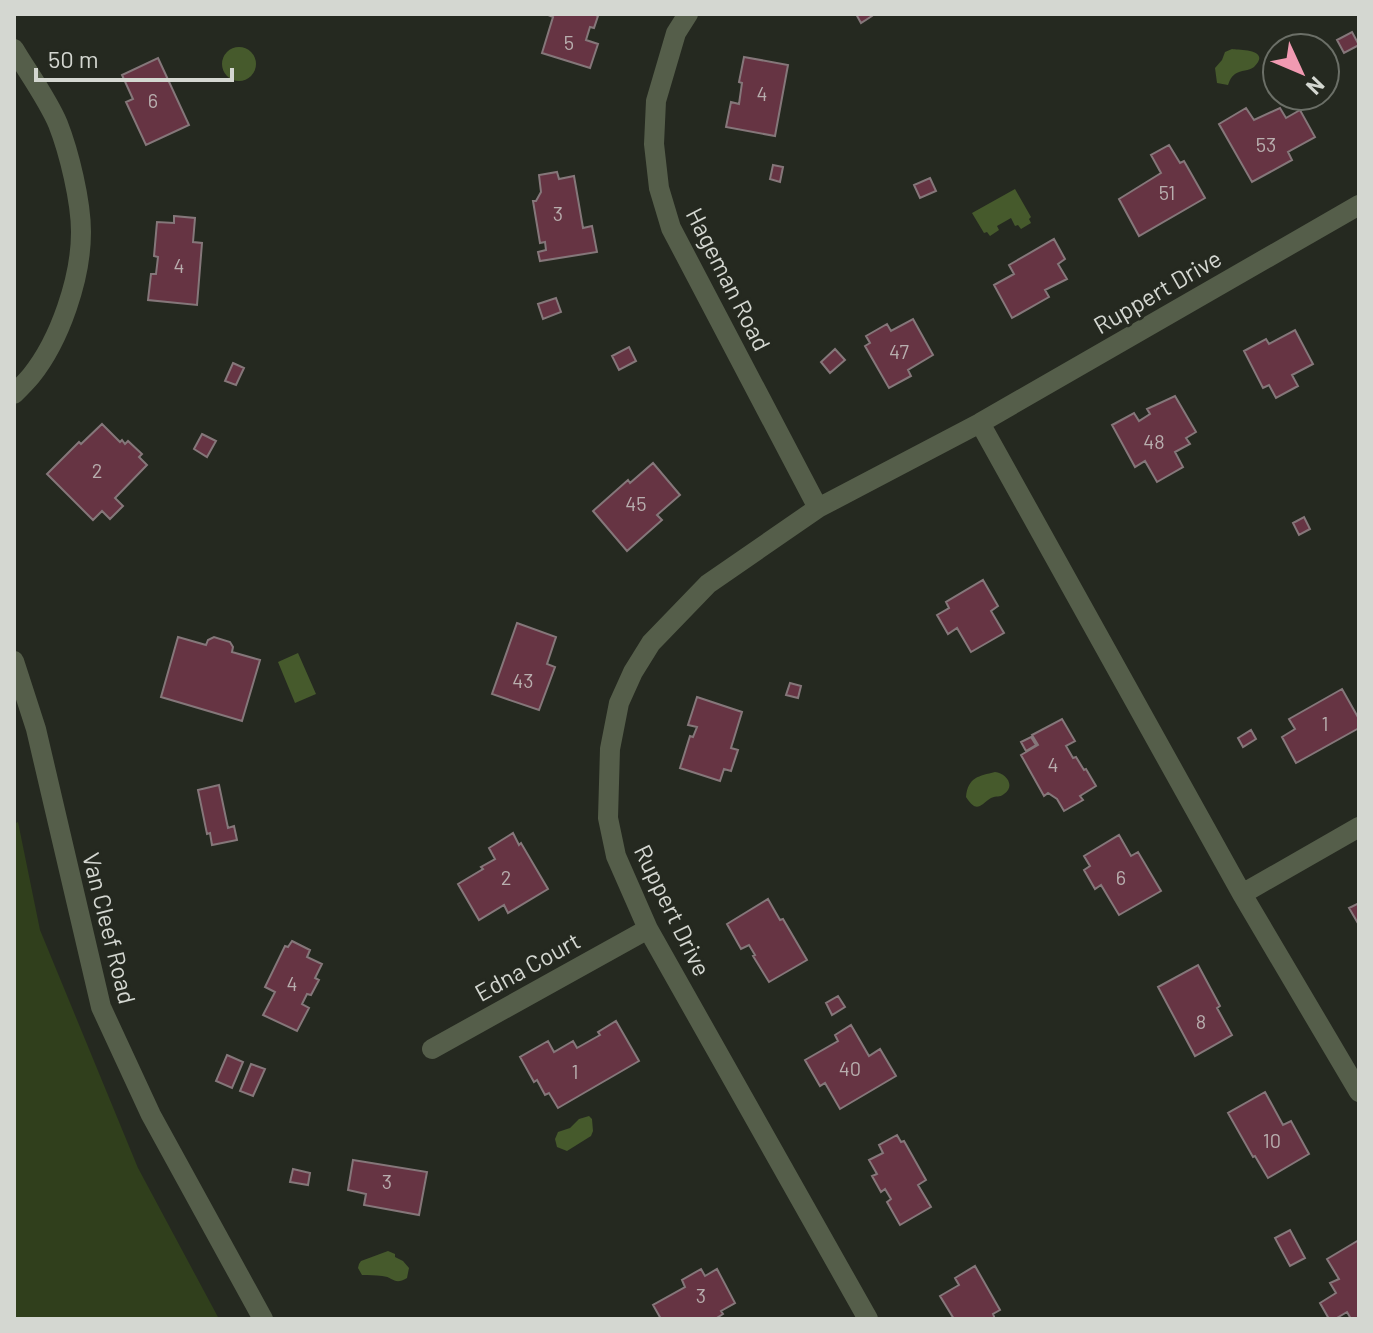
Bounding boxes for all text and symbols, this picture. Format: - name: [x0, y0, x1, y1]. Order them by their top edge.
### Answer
- house number: 5: [564, 30, 574, 54]
- scale bar: [36, 32, 232, 82]
- north arrow: [1261, 32, 1341, 112]
- text: 50 m: [48, 44, 99, 73]
- text: N: [1302, 72, 1331, 101]
- house number: 4: [756, 81, 768, 105]
- house number: 6: [148, 88, 158, 112]
- house number: 53: [1256, 132, 1276, 156]
- house number: 51: [1159, 180, 1175, 204]
- house number: 3: [553, 201, 563, 225]
- street label: Hageman Road: [681, 203, 777, 355]
- street label: Ruppert Drive: [1088, 243, 1226, 339]
- house number: 4: [173, 253, 185, 277]
- house number: 47: [889, 339, 909, 363]
- house number: 48: [1143, 429, 1165, 453]
- house number: 2: [92, 458, 102, 482]
- house number: 45: [625, 491, 647, 515]
- house number: 43: [512, 668, 534, 692]
- house number: 1: [1322, 711, 1329, 735]
- house number: 4: [1047, 752, 1059, 776]
- street label: Ruppert Drive: [629, 839, 717, 981]
- street label: Van Cleef Road: [77, 849, 143, 1007]
- house number: 2: [501, 865, 511, 889]
- house number: 6: [1116, 865, 1126, 889]
- street label: Edna Court: [469, 925, 585, 1007]
- house number: 4: [286, 971, 298, 995]
- house number: 8: [1196, 1009, 1206, 1033]
- house number: 40: [839, 1056, 861, 1080]
- house number: 1: [572, 1059, 579, 1083]
- house number: 10: [1263, 1128, 1281, 1152]
- house number: 3: [382, 1169, 392, 1193]
- house number: 3: [696, 1283, 706, 1307]

